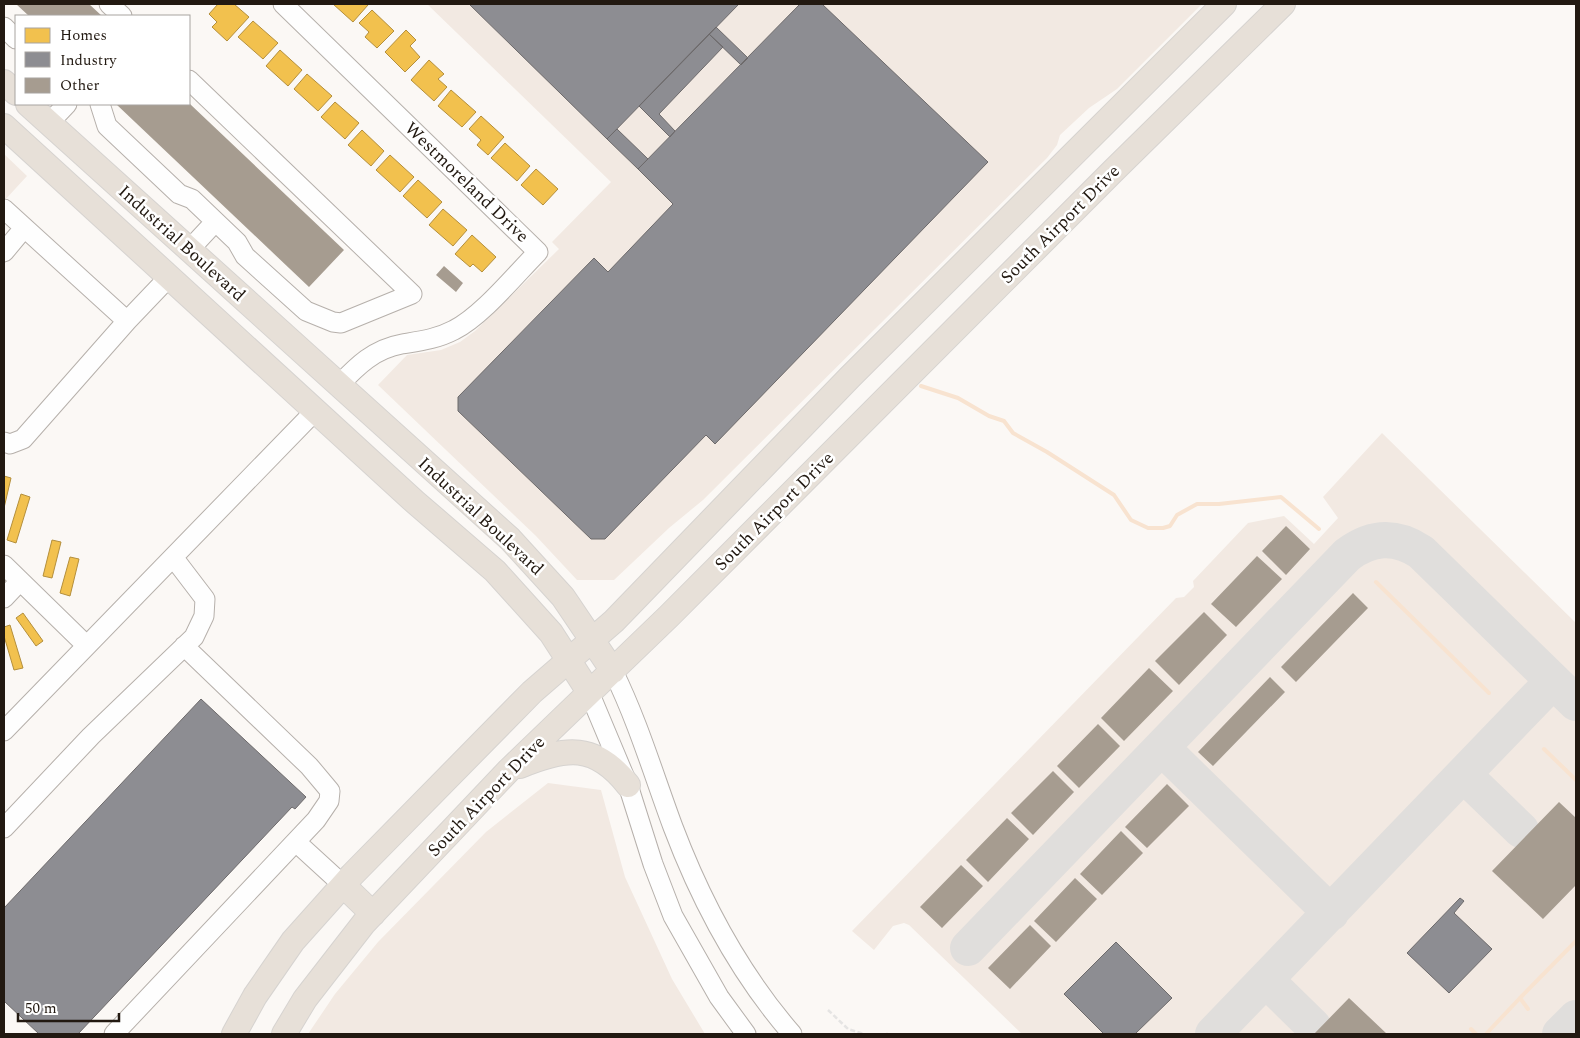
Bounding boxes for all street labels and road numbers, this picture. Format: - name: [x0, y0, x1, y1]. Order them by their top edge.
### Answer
- street label: Westmoreland Drive: [398, 116, 535, 249]
- street label: South Airport Drive: [994, 158, 1126, 290]
- street label: Industrial Boulevard: [112, 179, 251, 308]
- street label: South Airport Drive: [708, 445, 840, 577]
- street label: Industrial Boulevard: [412, 451, 550, 582]
- street label: South Airport Drive: [421, 730, 551, 863]

